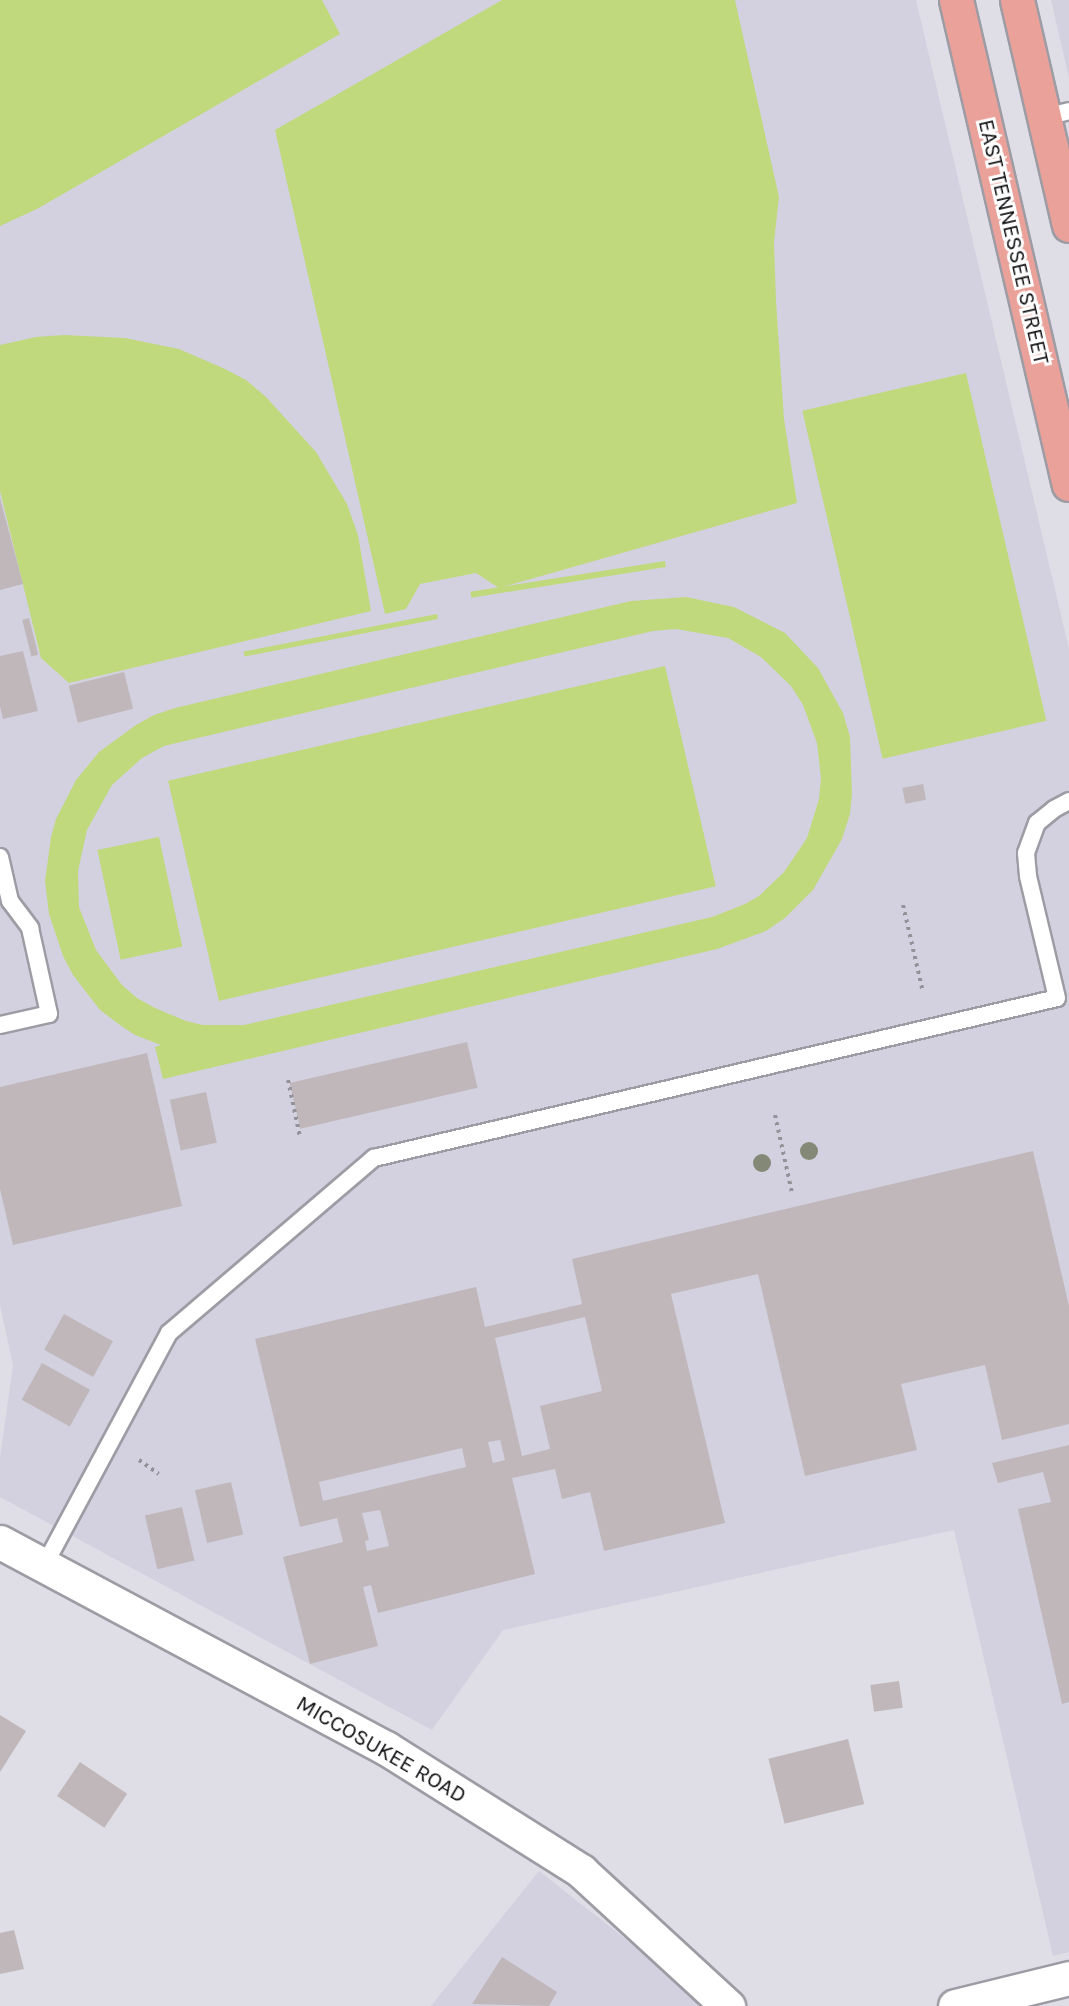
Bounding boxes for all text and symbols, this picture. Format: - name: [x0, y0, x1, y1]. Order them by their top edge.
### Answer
- street label: EAST TENNESSEE STREET: [972, 117, 1054, 367]
- street label: MICCOSUKEE ROAD: [291, 1691, 471, 1809]

